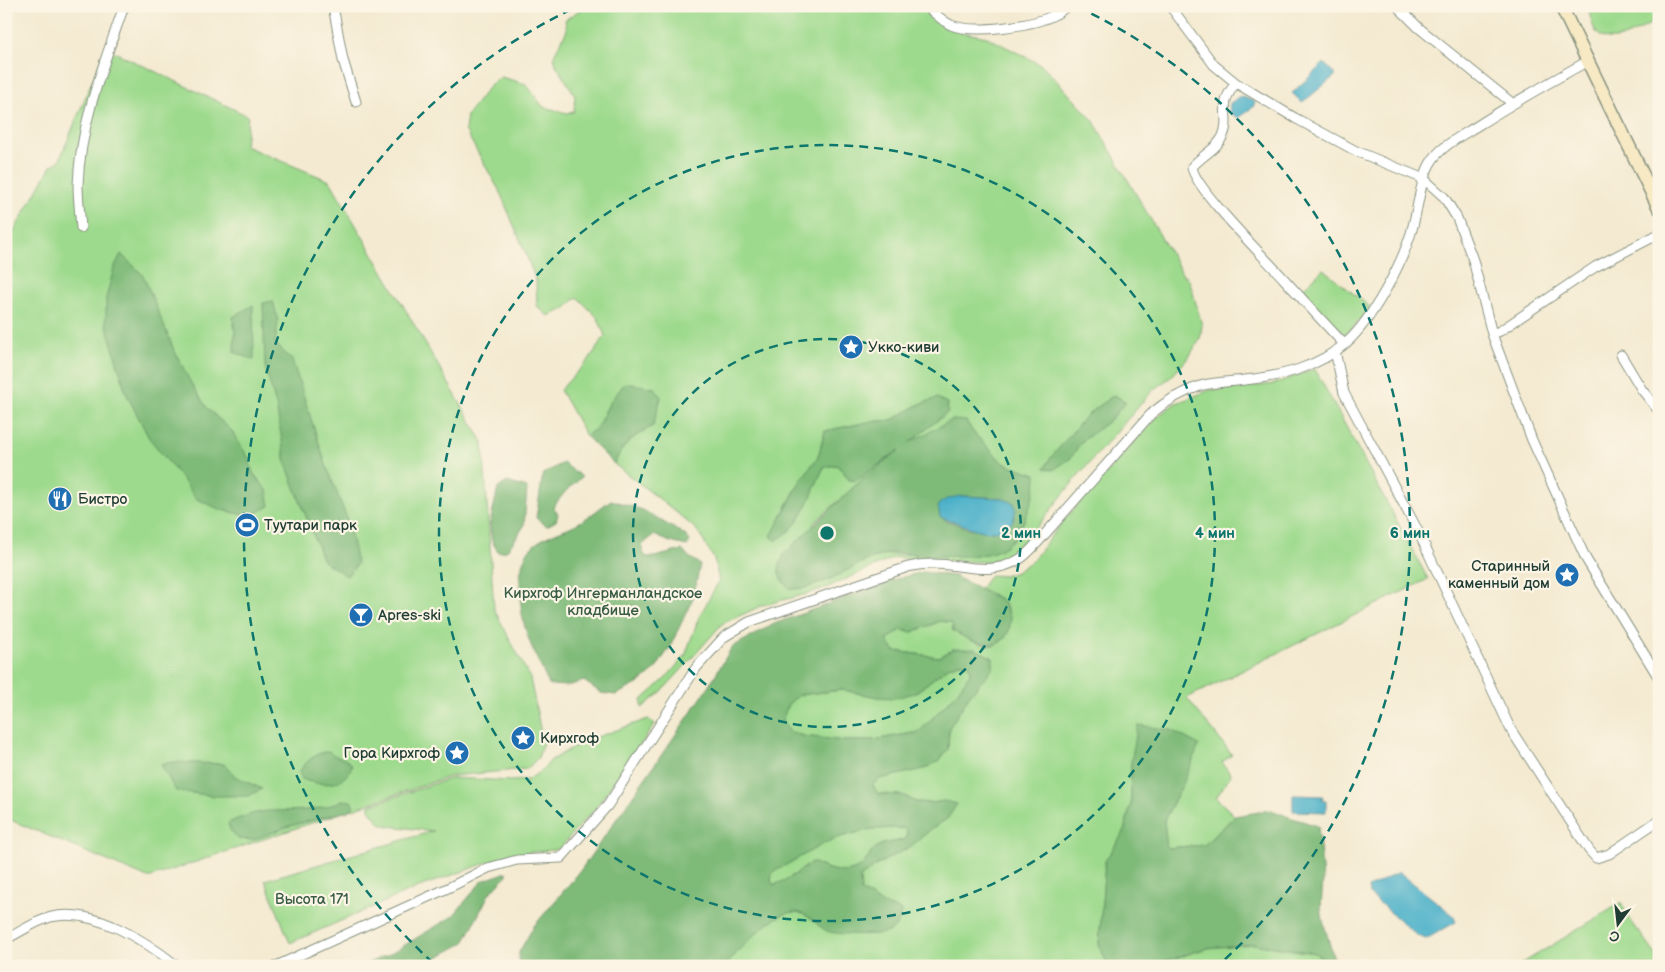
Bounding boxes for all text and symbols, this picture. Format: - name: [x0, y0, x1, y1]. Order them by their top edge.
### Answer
- place icon: Укко-киви: [838, 334, 864, 360]
- place label: Укко-киви: [868, 338, 939, 357]
- restaurant icon: Бистро: [47, 486, 73, 512]
- place label: Бистро: [78, 490, 128, 509]
- sports icon: Туутари парк: [234, 512, 260, 538]
- place label: Туутари парк: [264, 516, 357, 535]
- centre of rings: [818, 524, 836, 542]
- text: 2 мин: [1001, 524, 1041, 543]
- text: 4 мин: [1195, 524, 1235, 543]
- text: 6 мин: [1390, 524, 1430, 543]
- place label: Старинный каменный дом: [1448, 557, 1550, 593]
- place icon: Старинный каменный дом: [1554, 562, 1580, 588]
- park label: Кирхгоф Ингерманландское кладбище: [504, 584, 702, 620]
- bar icon: Apres-ski: [348, 602, 374, 628]
- place label: Apres-ski: [378, 606, 441, 625]
- place icon: Кирхгоф: [510, 725, 536, 751]
- place label: Кирхгоф: [540, 729, 599, 748]
- place icon: Гора Кирхгоф: [444, 740, 470, 766]
- place label: Гора Кирхгоф: [344, 744, 440, 763]
- park label: Высота 171: [275, 890, 349, 909]
- north arrow: [1592, 900, 1642, 950]
- text: С: [1608, 927, 1622, 946]

